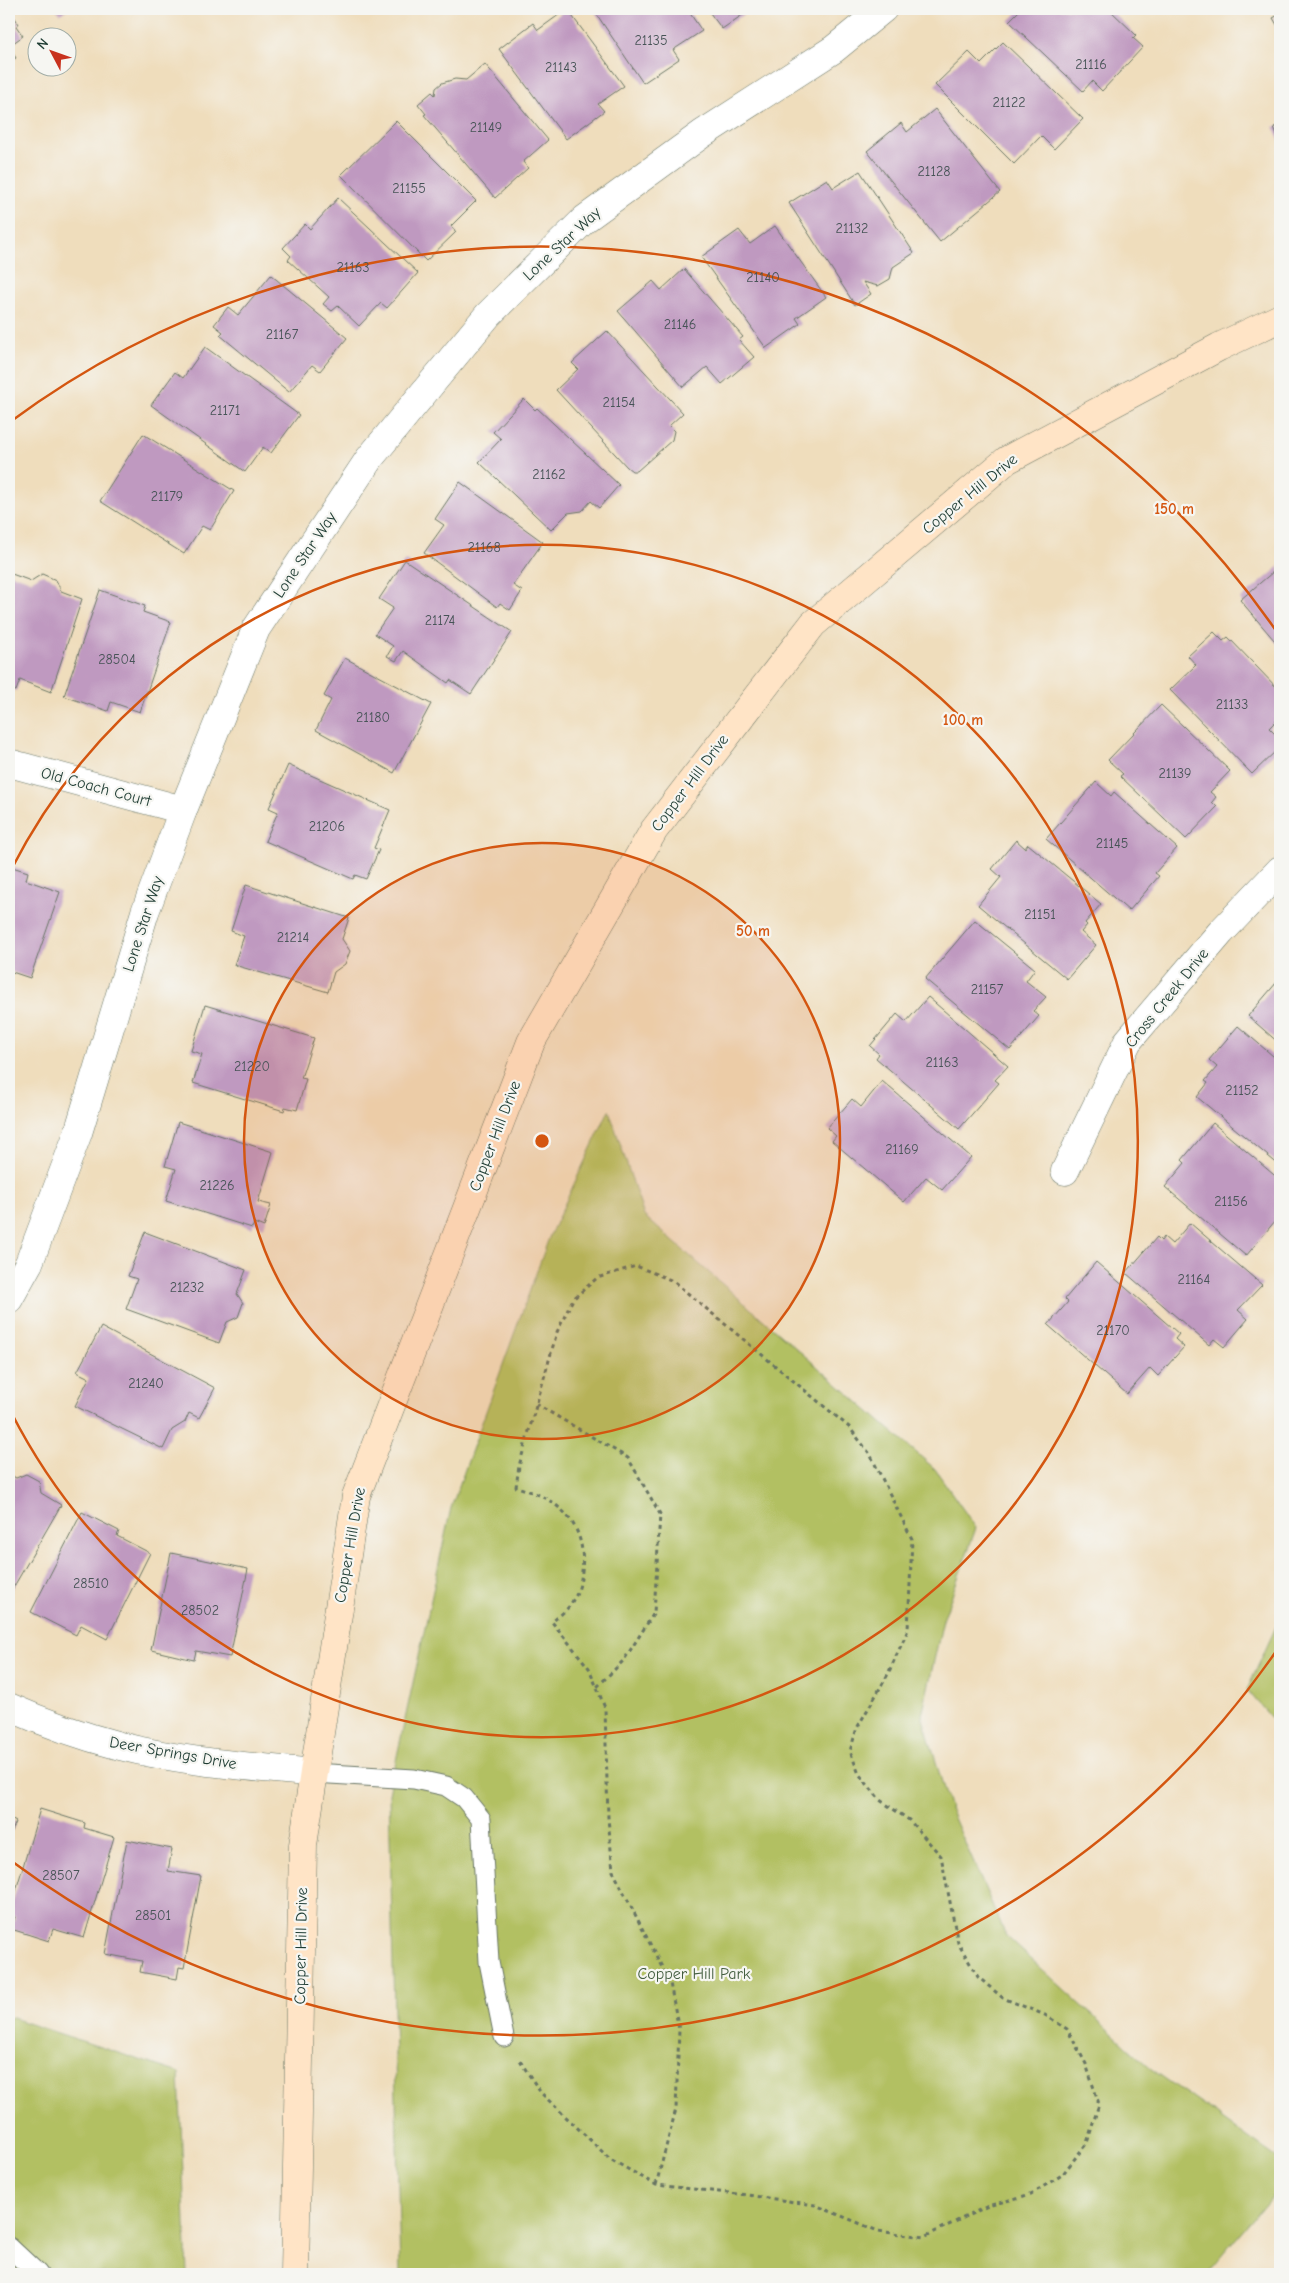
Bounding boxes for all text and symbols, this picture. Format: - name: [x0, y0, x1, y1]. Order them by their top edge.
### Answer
- north arrow: [28, 28, 78, 78]
- house number: 21135: [634, 32, 668, 49]
- text: N: [33, 35, 52, 53]
- house number: 21116: [1075, 56, 1107, 73]
- house number: 21143: [545, 59, 577, 76]
- house number: 21122: [992, 94, 1026, 111]
- house number: 21149: [470, 119, 502, 136]
- house number: 21128: [918, 163, 950, 180]
- house number: 21155: [392, 180, 426, 197]
- street label: Lone Star Way: [519, 203, 605, 285]
- house number: 21132: [836, 220, 868, 237]
- house number: 21163: [336, 259, 370, 276]
- house number: 21140: [746, 269, 780, 286]
- house number: 21146: [664, 316, 696, 333]
- house number: 21167: [266, 326, 299, 343]
- house number: 21154: [603, 394, 636, 411]
- house number: 21171: [210, 402, 240, 419]
- street label: Copper Hill Drive: [919, 450, 1021, 538]
- house number: 21162: [532, 466, 566, 483]
- house number: 21179: [151, 488, 183, 505]
- text: 150 m: [1154, 500, 1194, 518]
- street label: Lone Star Way: [270, 508, 341, 601]
- house number: 21168: [467, 539, 501, 556]
- house number: 21174: [425, 612, 456, 629]
- house number: 28504: [98, 651, 136, 668]
- house number: 21133: [1216, 696, 1248, 713]
- house number: 21180: [356, 709, 390, 726]
- text: 100 m: [943, 711, 983, 729]
- street label: Copper Hill Drive: [648, 731, 732, 835]
- street label: Old Coach Court: [39, 764, 153, 810]
- house number: 21139: [1159, 765, 1191, 782]
- house number: 21206: [309, 818, 345, 835]
- house number: 21145: [1096, 835, 1128, 852]
- street label: Lone Star Way: [119, 873, 167, 974]
- house number: 21151: [1024, 906, 1056, 923]
- text: 50 m: [736, 922, 770, 940]
- house number: 21214: [277, 929, 309, 946]
- street label: Cross Creek Drive: [1122, 945, 1212, 1051]
- house number: 21157: [971, 981, 1004, 998]
- house number: 21163: [925, 1054, 959, 1071]
- house number: 21220: [234, 1058, 270, 1075]
- street label: Copper Hill Drive: [466, 1078, 524, 1194]
- house number: 21152: [1225, 1082, 1259, 1099]
- centre of rings: [533, 1132, 551, 1150]
- house number: 21169: [885, 1141, 919, 1158]
- house number: 21226: [199, 1177, 235, 1194]
- house number: 21156: [1214, 1193, 1248, 1210]
- house number: 21164: [1178, 1271, 1211, 1288]
- house number: 21232: [170, 1279, 204, 1296]
- house number: 21170: [1096, 1322, 1130, 1339]
- house number: 21240: [128, 1375, 164, 1392]
- street label: Copper Hill Drive: [331, 1486, 369, 1604]
- house number: 28510: [73, 1575, 109, 1592]
- house number: 28502: [181, 1602, 219, 1619]
- street label: Deer Springs Drive: [108, 1733, 238, 1773]
- house number: 28507: [42, 1867, 80, 1884]
- street label: Copper Hill Drive: [291, 1887, 311, 2005]
- house number: 28501: [135, 1907, 171, 1924]
- park label: Copper Hill Park: [637, 1965, 751, 1983]

